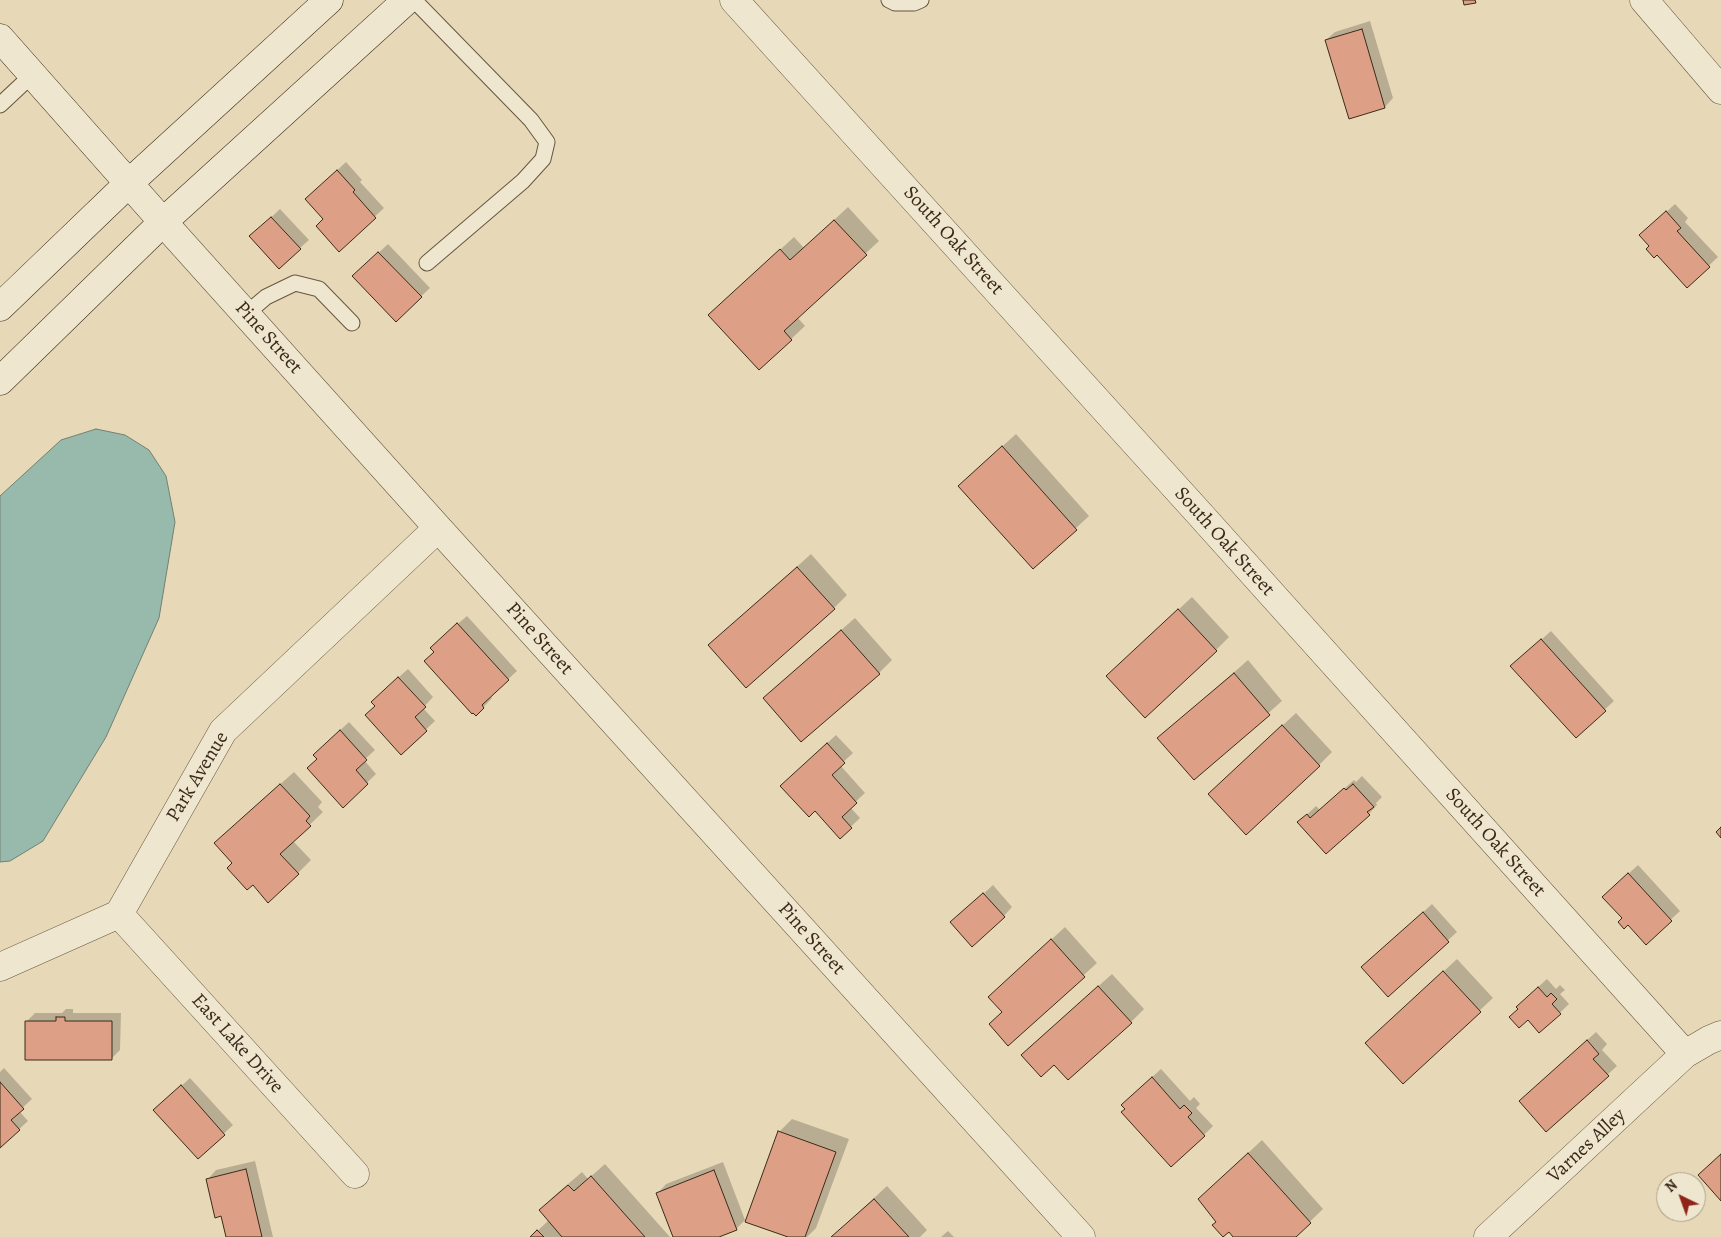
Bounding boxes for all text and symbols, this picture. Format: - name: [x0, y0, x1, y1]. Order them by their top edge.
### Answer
- street label: South Oak Street: [898, 182, 1008, 300]
- street label: Pine Street: [229, 297, 307, 379]
- street label: South Oak Street: [1169, 483, 1279, 601]
- street label: Pine Street: [500, 598, 578, 680]
- street label: Park Avenue: [162, 728, 234, 826]
- street label: South Oak Street: [1440, 784, 1550, 902]
- street label: Pine Street: [772, 898, 850, 980]
- street label: East Lake Drive: [186, 989, 288, 1099]
- street label: Varnes Alley: [1543, 1104, 1631, 1188]
- north arrow: [1656, 1172, 1706, 1222]
- text: N: [1661, 1176, 1681, 1197]

